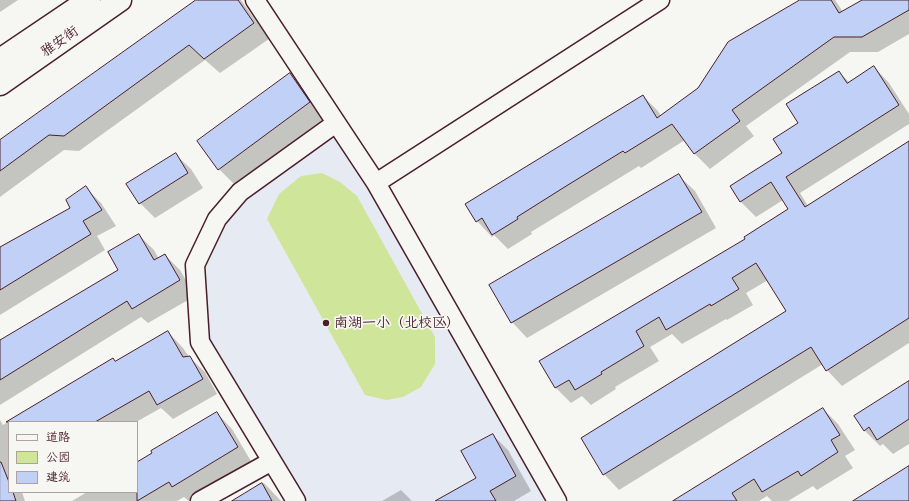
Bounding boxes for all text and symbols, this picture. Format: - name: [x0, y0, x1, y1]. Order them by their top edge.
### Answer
- street label: 雅安街: [38, 23, 82, 61]
- place label: 南湖一小（北校区）: [334, 315, 460, 331]
- marker: 南湖一小（北校区）: [321, 318, 331, 328]
- legend: [8, 421, 138, 493]
- text: 道路: [46, 430, 70, 445]
- text: 公园: [46, 450, 70, 465]
- text: 建筑: [46, 470, 70, 485]

